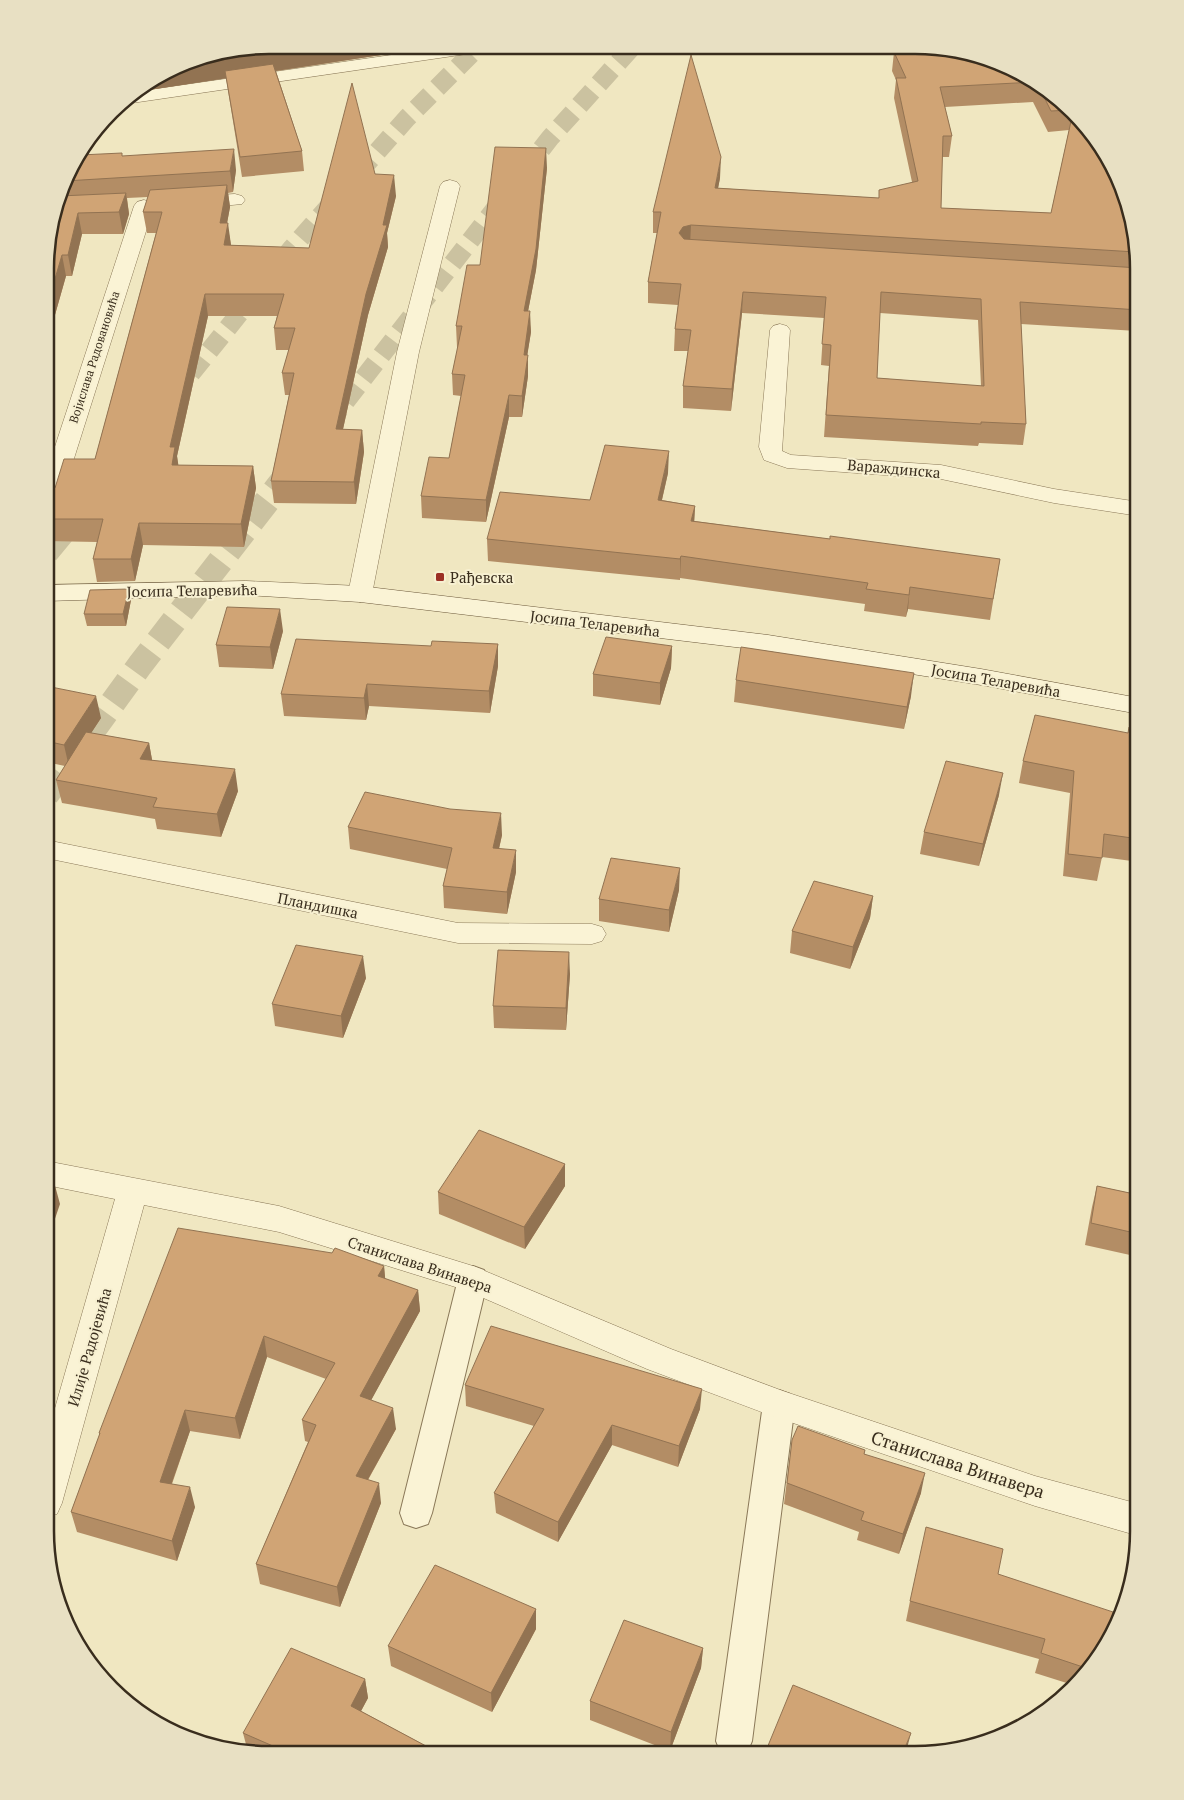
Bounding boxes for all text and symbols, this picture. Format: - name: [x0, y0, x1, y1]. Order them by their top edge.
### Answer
- street label: Војислава Радовановића: [66, 289, 122, 425]
- street label: Вараждинска: [847, 454, 942, 482]
- place label: Рађевска: [450, 567, 514, 587]
- marker: Рађевска: [434, 571, 446, 583]
- street label: Јосипа Теларевића: [126, 579, 258, 601]
- street label: Јосипа Теларевића: [529, 605, 662, 641]
- street label: Јосипа Теларевића: [930, 659, 1063, 701]
- street label: Пландишка: [276, 887, 360, 923]
- street label: Станислава Винавера: [345, 1231, 495, 1297]
- street label: Илије Радојевића: [62, 1285, 116, 1409]
- street label: Станислава Винавера: [868, 1425, 1048, 1503]

